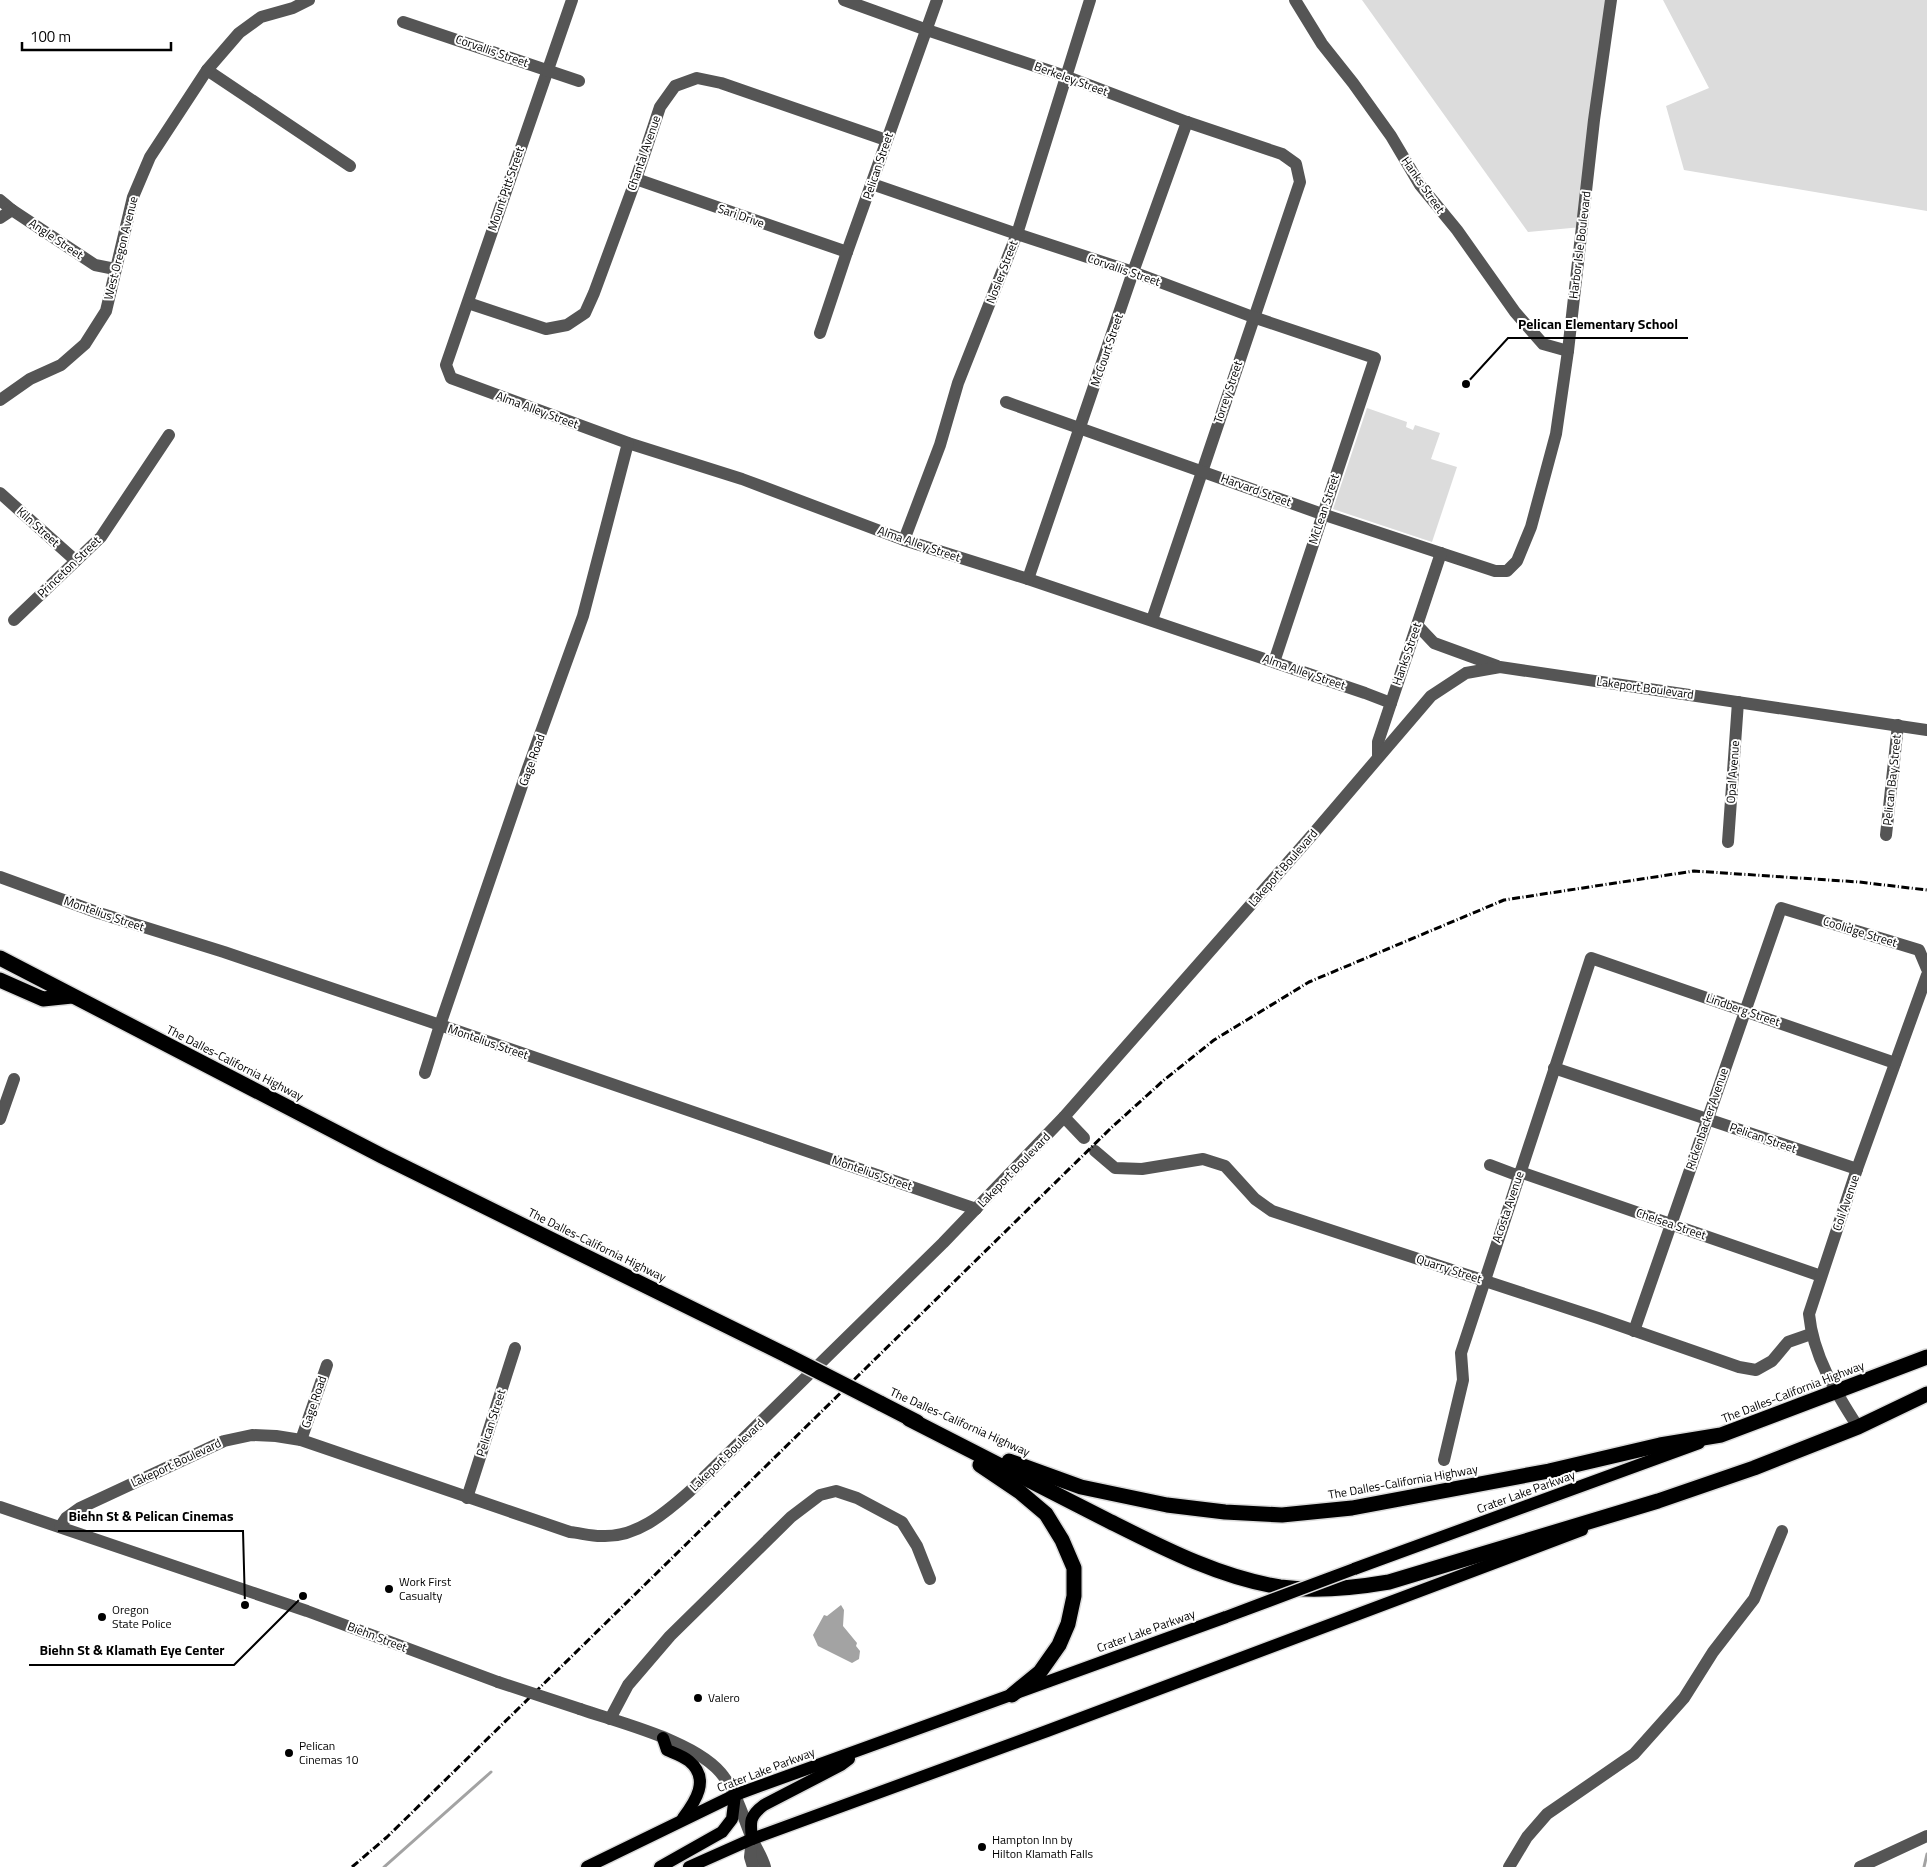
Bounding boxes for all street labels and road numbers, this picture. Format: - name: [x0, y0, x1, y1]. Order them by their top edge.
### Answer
- street label: Corvallis Street: [453, 29, 532, 72]
- street label: Berkeley Street: [1032, 56, 1112, 101]
- street label: Chantal Avenue: [622, 113, 665, 193]
- street label: Pelican Street: [857, 129, 898, 202]
- street label: Mount Pitt Street: [482, 144, 529, 233]
- street label: Hanks Street: [1397, 152, 1450, 218]
- street label: Harbor Isle Boulevard: [1563, 190, 1596, 300]
- street label: West Oregon Avenue: [98, 194, 143, 302]
- street label: Sari Drive: [715, 199, 767, 232]
- street label: Angle Street: [25, 213, 88, 264]
- street label: Nosler Street: [981, 237, 1023, 306]
- street label: Corvallis Street: [1085, 248, 1164, 291]
- street label: McCourt Street: [1085, 310, 1128, 389]
- street label: Torrey Street: [1208, 357, 1247, 426]
- street label: Alma Alley Street: [493, 386, 582, 434]
- street label: Harvard Street: [1218, 468, 1295, 511]
- street label: McLean Street: [1303, 470, 1344, 547]
- street label: Kiln Street: [13, 502, 65, 552]
- street label: Alma Alley Street: [875, 520, 964, 567]
- street label: Princeton Street: [33, 531, 105, 602]
- street label: Hanks Street: [1387, 619, 1426, 688]
- street label: Alma Alley Street: [1260, 648, 1349, 695]
- street label: Lakeport Boulevard: [1595, 671, 1695, 704]
- street label: Gage Road: [513, 731, 550, 789]
- street label: Pelican Bay Street: [1877, 733, 1906, 826]
- street label: Opal Avenue: [1721, 740, 1744, 804]
- street label: Lakeport Boulevard: [1243, 824, 1322, 911]
- street label: Montelius Street: [61, 891, 148, 936]
- street label: Coolidge Street: [1821, 911, 1900, 952]
- street label: Lindberg Street: [1703, 988, 1784, 1031]
- street label: Montelius Street: [445, 1019, 532, 1064]
- street label: The Dalles-California Highway: [163, 1020, 307, 1106]
- street label: Rickenbacker Avenue: [1680, 1065, 1733, 1172]
- street label: Pelican Street: [1727, 1117, 1800, 1158]
- street label: Lakeport Boulevard: [973, 1128, 1054, 1211]
- street label: Montelius Street: [829, 1150, 916, 1195]
- street label: Acosta Avenue: [1486, 1168, 1529, 1245]
- street label: Coli Avenue: [1827, 1172, 1864, 1234]
- street label: The Dalles-California Highway: [525, 1203, 670, 1286]
- street label: Chelsea Street: [1634, 1203, 1710, 1245]
- street label: Quarry Street: [1414, 1249, 1485, 1288]
- street label: The Dalles-California Highway: [1719, 1355, 1867, 1428]
- street label: Gage Road: [296, 1373, 331, 1431]
- street label: The Dalles-California Highway: [887, 1382, 1034, 1461]
- street label: Pelican Street: [471, 1386, 511, 1459]
- street label: Lakeport Boulevard: [685, 1414, 768, 1495]
- street label: Lakeport Boulevard: [127, 1433, 224, 1492]
- street label: The Dalles-California Highway: [1327, 1459, 1479, 1504]
- street label: Crater Lake Parkway: [1474, 1465, 1578, 1518]
- street label: Crater Lake Parkway: [1094, 1604, 1198, 1657]
- street label: Biehn Street: [345, 1616, 411, 1657]
- street label: Crater Lake Parkway: [714, 1742, 818, 1797]

